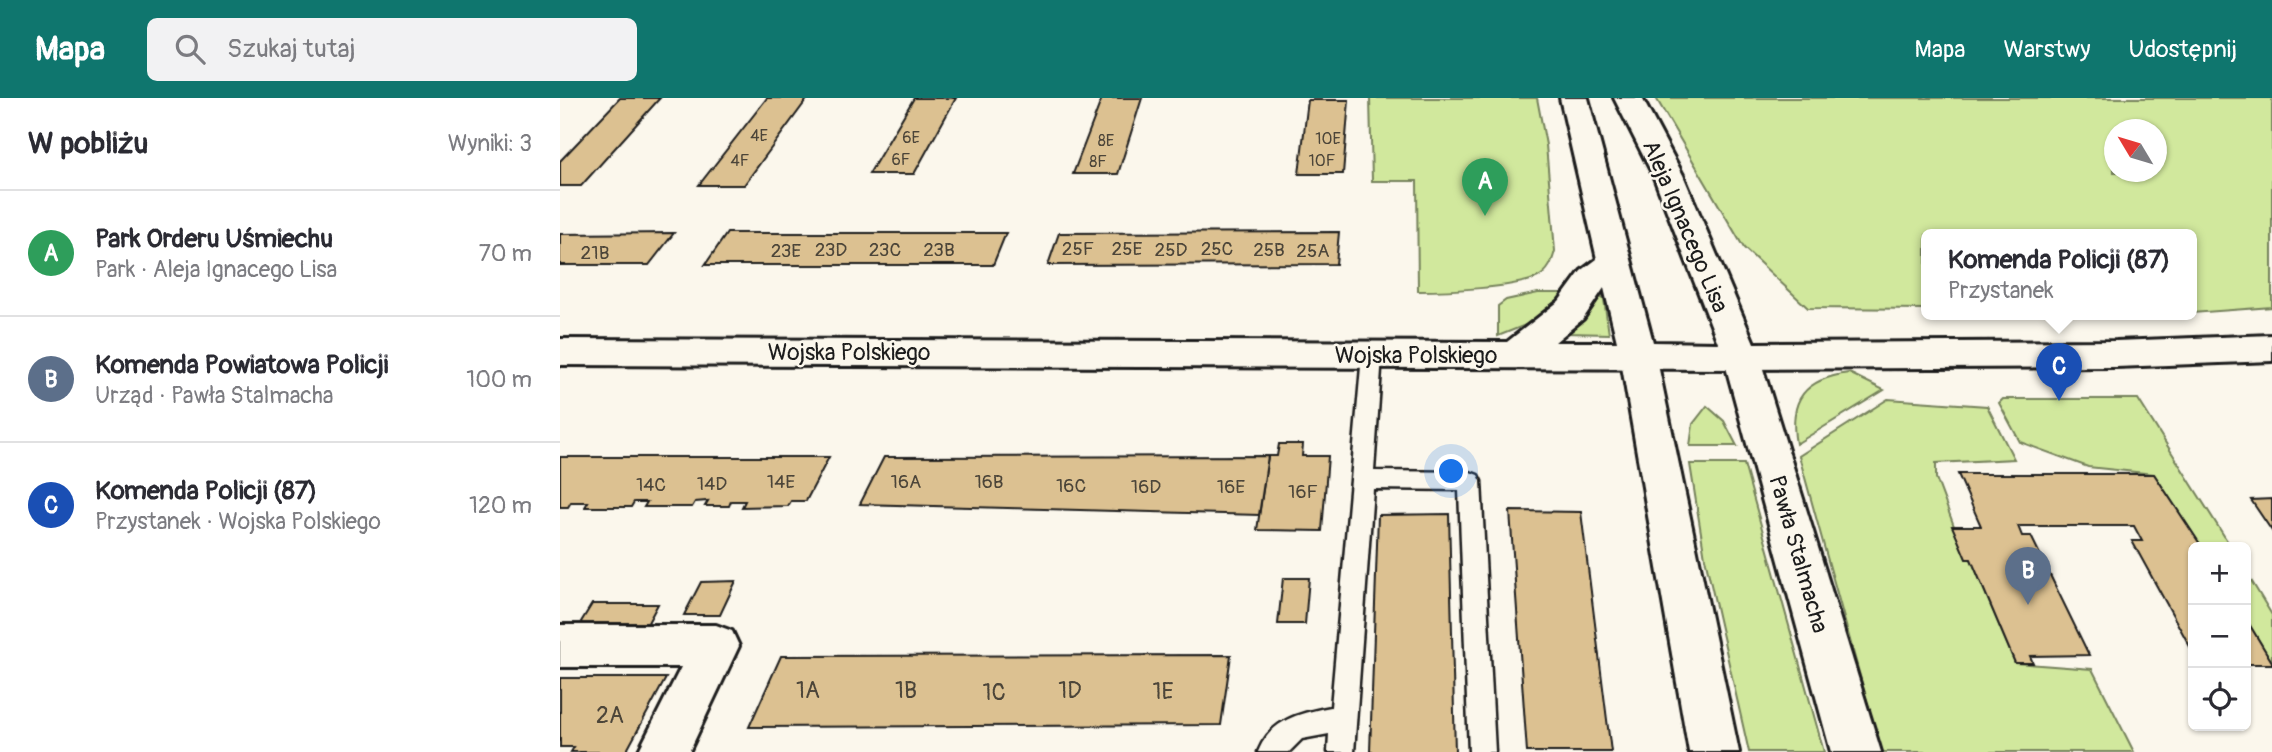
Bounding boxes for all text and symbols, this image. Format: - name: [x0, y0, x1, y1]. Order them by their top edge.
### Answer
- search box: [147, 18, 637, 81]
- text: Mapa: [35, 29, 105, 70]
- icon: search: [171, 30, 209, 68]
- text: Szukaj tutaj: [227, 33, 355, 65]
- text: Mapa: [1915, 35, 1965, 64]
- text: Warstwy: [2003, 35, 2091, 64]
- text: Udostępnij: [2129, 35, 2237, 64]
- north arrow: [2104, 119, 2167, 182]
- text: W pobliżu: [28, 125, 148, 162]
- house number: 4E: [750, 126, 768, 146]
- house number: 6E: [902, 128, 920, 148]
- text: Wyniki: 3: [448, 129, 532, 158]
- house number: 10E: [1315, 129, 1341, 149]
- house number: 8E: [1098, 131, 1114, 151]
- street label: Aleja Ignacego Lisa: [1636, 136, 1735, 317]
- house number: 6F: [892, 150, 911, 170]
- house number: 4F: [731, 151, 750, 171]
- house number: 10F: [1309, 151, 1336, 171]
- house number: 8F: [1089, 152, 1107, 172]
- pin: A: [1462, 158, 1508, 216]
- text: Park Orderu Uśmiechu: [95, 223, 333, 255]
- popup: [1921, 229, 2197, 320]
- house number: 25F: [1062, 237, 1094, 261]
- house number: 25E: [1112, 237, 1143, 261]
- house number: 25C: [1201, 237, 1233, 261]
- house number: 23D: [815, 238, 847, 262]
- house number: 23C: [869, 238, 901, 262]
- house number: 23B: [923, 238, 955, 262]
- house number: 25D: [1155, 238, 1187, 262]
- house number: 25B: [1253, 238, 1285, 262]
- text: A: [44, 239, 58, 268]
- text: 70 m: [479, 239, 532, 268]
- house number: 23E: [771, 239, 801, 263]
- house number: 25A: [1296, 239, 1330, 263]
- house number: 21B: [581, 241, 609, 265]
- text: Komenda Policji (87): [1948, 244, 2170, 276]
- text: Park · Aleja Ignacego Lisa: [95, 255, 337, 284]
- text: Przystanek: [1948, 276, 2054, 305]
- street label: Wojska Polskiego: [768, 338, 930, 367]
- street label: Wojska Polskiego: [1335, 341, 1497, 370]
- pin: C: [2036, 343, 2082, 401]
- text: Komenda Powiatowa Policji: [95, 349, 388, 381]
- text: B: [44, 365, 58, 394]
- text: 100 m: [466, 365, 532, 394]
- text: Urząd · Pawła Stalmacha: [95, 381, 334, 410]
- your location: [1434, 454, 1468, 488]
- house number: 14E: [767, 470, 795, 494]
- house number: 16A: [891, 470, 921, 494]
- house number: 16B: [974, 470, 1004, 494]
- house number: 14D: [697, 472, 727, 496]
- street label: Pawła Stalmacha: [1762, 472, 1835, 636]
- house number: 14C: [636, 473, 666, 497]
- house number: 16C: [1056, 474, 1086, 498]
- text: Komenda Policji (87): [95, 475, 317, 507]
- house number: 16D: [1131, 475, 1161, 499]
- house number: 16E: [1217, 475, 1245, 499]
- house number: 16F: [1288, 480, 1318, 504]
- text: C: [44, 491, 58, 520]
- text: 120 m: [469, 491, 532, 520]
- text: Przystanek · Wojska Polskiego: [95, 507, 381, 536]
- map controls: [2188, 542, 2251, 731]
- button: +: [2188, 542, 2251, 605]
- pin: B: [2005, 547, 2051, 605]
- button: −: [2188, 605, 2251, 668]
- button: locate: [2188, 668, 2251, 731]
- house number: 1A: [796, 676, 820, 705]
- house number: 1B: [895, 676, 917, 705]
- house number: 1D: [1058, 676, 1082, 705]
- house number: 1E: [1153, 677, 1174, 706]
- house number: 1C: [982, 678, 1006, 707]
- house number: 2A: [596, 701, 624, 730]

